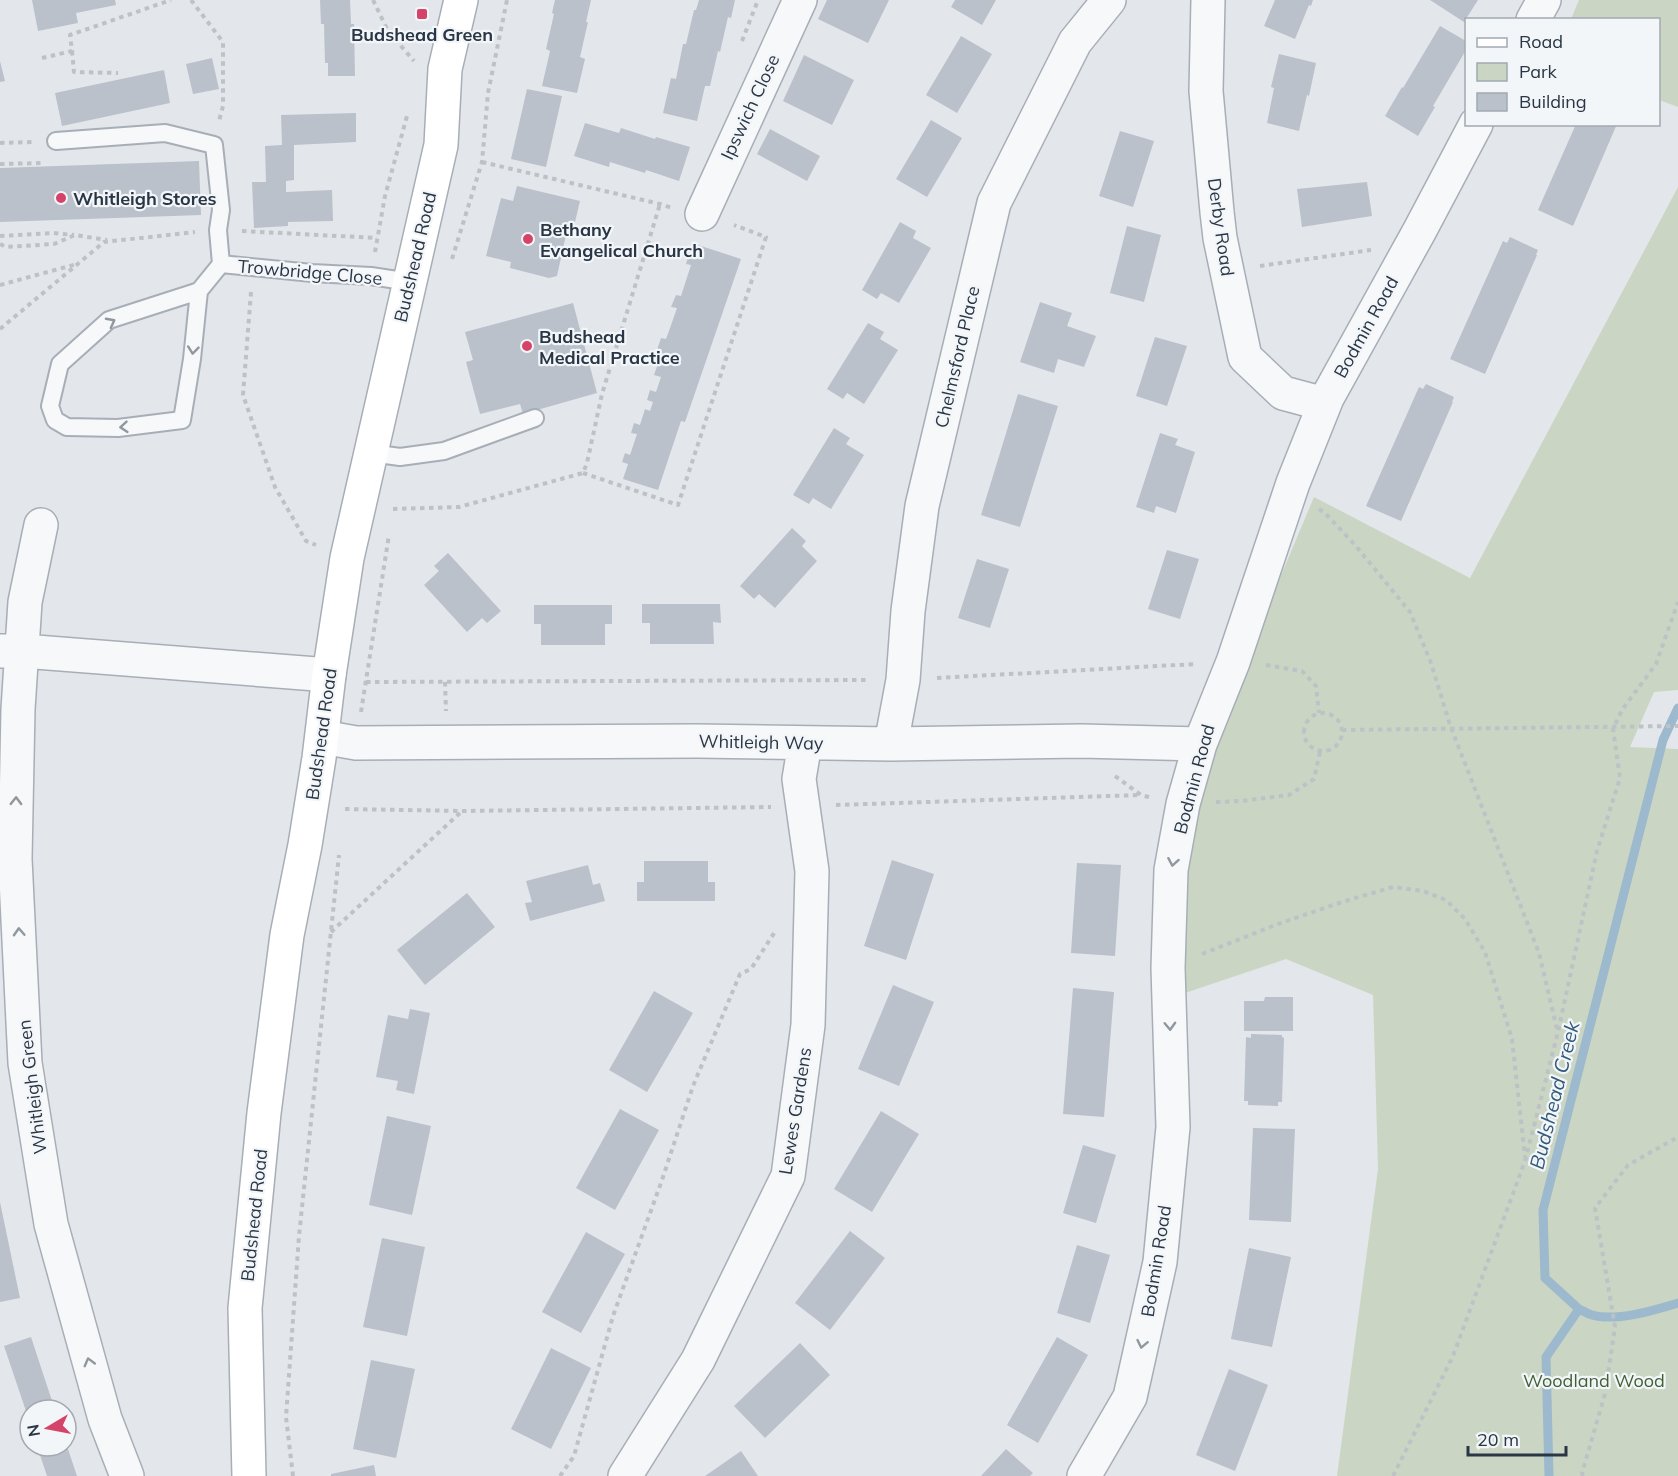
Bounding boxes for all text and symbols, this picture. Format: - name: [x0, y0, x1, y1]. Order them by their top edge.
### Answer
- marker: Budshead Green: [415, 7, 429, 21]
- legend: [1465, 18, 1660, 126]
- place label: Budshead Green: [351, 23, 493, 46]
- text: Road: [1519, 30, 1563, 53]
- street label: Ipswich Close: [716, 51, 784, 163]
- text: Park: [1519, 60, 1558, 83]
- text: Building: [1519, 90, 1587, 113]
- street label: Derby Road: [1203, 176, 1239, 278]
- place label: Whitleigh Stores: [73, 187, 217, 210]
- street label: Budshead Road: [389, 190, 441, 324]
- marker: Whitleigh Stores: [54, 191, 68, 205]
- place label: Bethany Evangelical Church: [540, 218, 703, 262]
- marker: Bethany Evangelical Church: [521, 232, 535, 246]
- street label: Trowbridge Close: [237, 254, 383, 290]
- street label: Bodmin Road: [1329, 272, 1403, 382]
- street label: Chelmsford Place: [929, 284, 985, 430]
- one-way arrow: [105, 317, 116, 329]
- place label: Budshead Medical Practice: [539, 325, 680, 369]
- marker: Budshead Medical Practice: [520, 339, 534, 353]
- one-way arrow: [187, 345, 199, 354]
- one-way arrow: [119, 420, 128, 433]
- street label: Budshead Road: [300, 666, 342, 802]
- street label: Bodmin Road: [1168, 722, 1220, 836]
- street label: Whitleigh Way: [698, 729, 824, 755]
- one-way arrow: [10, 796, 23, 805]
- one-way arrow: [1167, 856, 1180, 866]
- one-way arrow: [13, 927, 26, 936]
- street label: Whitleigh Green: [12, 1018, 52, 1156]
- water label: Budshead Creek: [1524, 1018, 1585, 1172]
- one-way arrow: [1163, 1022, 1176, 1031]
- street label: Lewes Gardens: [774, 1046, 816, 1176]
- street label: Budshead Road: [236, 1148, 272, 1282]
- street label: Bodmin Road: [1136, 1204, 1176, 1318]
- one-way arrow: [1136, 1339, 1149, 1349]
- one-way arrow: [84, 1357, 96, 1368]
- park label: Woodland Wood: [1523, 1369, 1665, 1392]
- north arrow: [18, 1398, 78, 1458]
- scale bar: [1468, 1419, 1566, 1457]
- text: N: [22, 1423, 44, 1438]
- text: 20 m: [1477, 1428, 1519, 1451]

